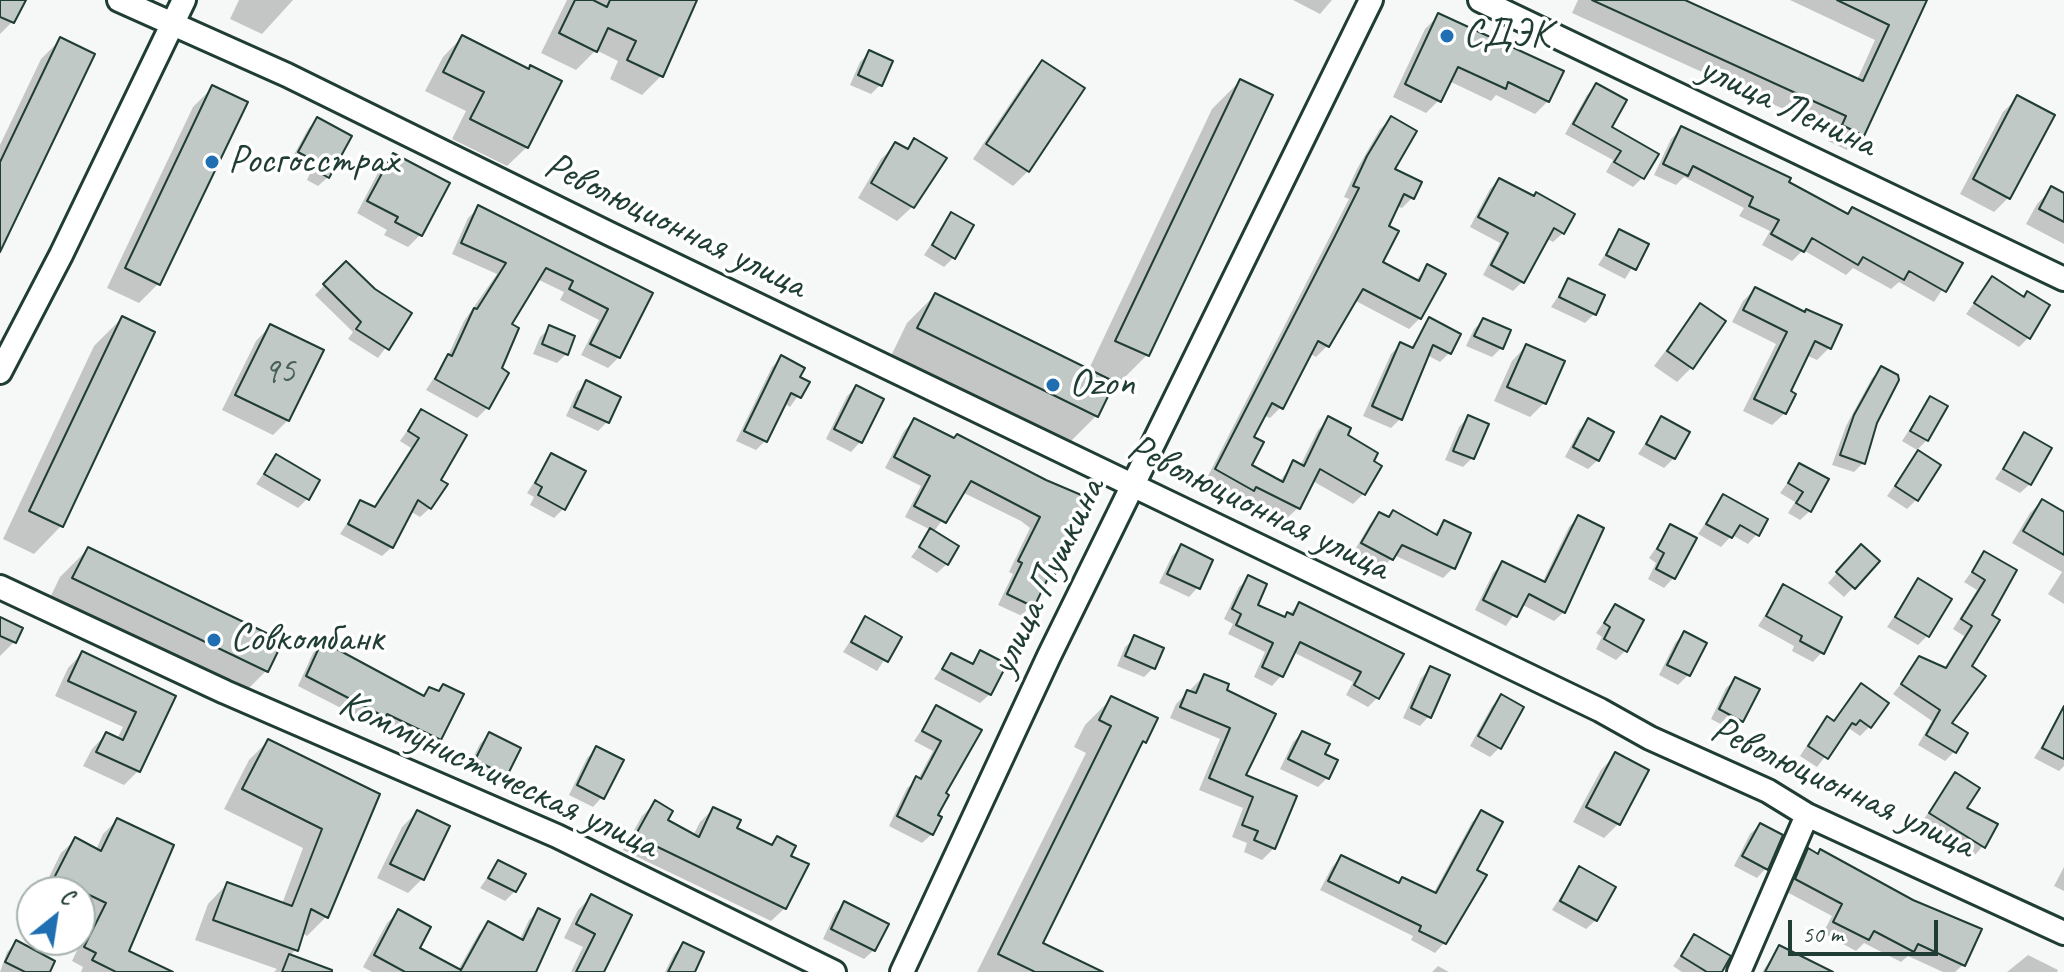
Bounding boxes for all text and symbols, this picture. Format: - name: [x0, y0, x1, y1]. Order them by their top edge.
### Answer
- place label: СДЭК: [1463, 12, 1551, 60]
- marker: СДЭК: [1438, 27, 1456, 45]
- street label: улица Ленина: [1691, 45, 1883, 169]
- place label: Росгосстрах: [228, 138, 398, 186]
- street label: Революционная улица: [536, 142, 814, 310]
- marker: Росгосстрах: [203, 153, 221, 171]
- house number: 95: [263, 351, 295, 395]
- place label: Ozon: [1069, 361, 1135, 409]
- marker: Ozon: [1044, 376, 1062, 394]
- street label: Революционная улица: [1119, 424, 1397, 592]
- street label: улица Пушкина: [980, 471, 1116, 683]
- place label: Совкомбанк: [230, 616, 384, 664]
- marker: Совкомбанк: [205, 631, 223, 649]
- street label: Коммунистическая улица: [331, 680, 665, 870]
- street label: Революционная улица: [1703, 706, 1981, 870]
- north arrow: [16, 876, 96, 956]
- text: С: [55, 882, 79, 912]
- scale bar: [1792, 904, 1942, 954]
- text: 50 m: [1802, 919, 1843, 949]

